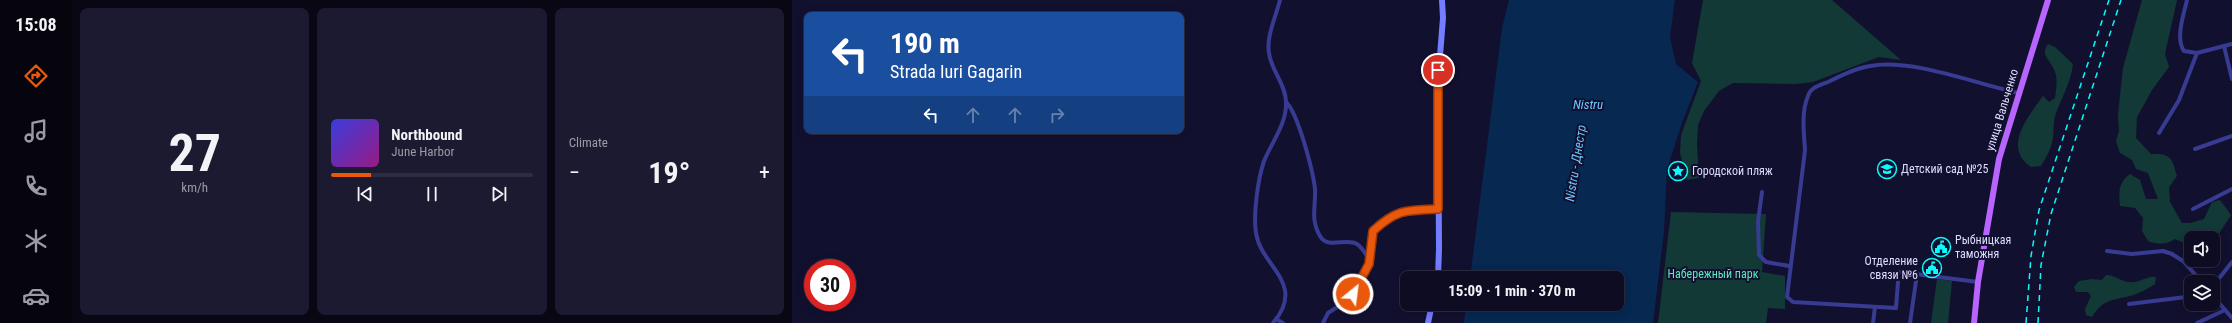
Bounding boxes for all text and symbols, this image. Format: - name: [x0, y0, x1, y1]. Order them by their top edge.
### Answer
- text: 15:08: [15, 14, 57, 35]
- text: 190 m: [890, 27, 960, 60]
- icon: left: [824, 28, 876, 80]
- pin: [1421, 53, 1455, 87]
- icon: arrive: [1427, 59, 1449, 81]
- text: Strada Iuri Gagarin: [890, 61, 1022, 82]
- icon: directions: [22, 62, 50, 90]
- street label: улица Вальченко: [1983, 67, 2021, 153]
- water label: Nistru: [1573, 97, 1603, 112]
- icon: left: [920, 104, 942, 126]
- icon: ahead: [962, 104, 984, 126]
- icon: ahead: [1004, 104, 1026, 126]
- icon: right: [1046, 104, 1068, 126]
- icon: music: [22, 117, 50, 145]
- text: 27: [168, 123, 221, 184]
- water label: Nistru - Днестр: [1562, 124, 1589, 202]
- text: Northbound: [391, 126, 462, 144]
- text: Climate: [569, 135, 608, 150]
- text: June Harbor: [391, 144, 454, 159]
- text: 19°: [648, 155, 690, 190]
- school or university icon: Детский сад №25: [1876, 158, 1898, 180]
- text: −: [569, 160, 580, 185]
- text: +: [759, 160, 770, 185]
- place icon: Городской пляж: [1667, 160, 1689, 182]
- place label: Детский сад №25: [1901, 162, 1988, 176]
- place label: Городской пляж: [1692, 164, 1773, 178]
- icon: phone: [22, 172, 50, 200]
- text: km/h: [181, 180, 208, 195]
- icon: previous: [354, 183, 376, 205]
- icon: pause: [421, 183, 443, 205]
- icon: next: [488, 183, 510, 205]
- icon: climate: [22, 227, 50, 255]
- map controls: [2184, 231, 2220, 311]
- button: sound: [2184, 231, 2220, 267]
- place label: Рыбницкая таможня: [1955, 233, 2011, 261]
- public building icon: Рыбницкая таможня: [1930, 236, 1952, 258]
- place label: Отделение связи №6: [1865, 254, 1918, 282]
- public building icon: Отделение связи №6: [1921, 257, 1943, 279]
- speed limit sign: 30: [804, 259, 856, 311]
- park label: Набережный парк: [1668, 267, 1759, 281]
- position arrow: [1332, 273, 1374, 315]
- button: layers: [2184, 275, 2220, 311]
- icon: car: [22, 282, 50, 310]
- text: 15:09 · 1 min · 370 m: [1448, 282, 1576, 300]

